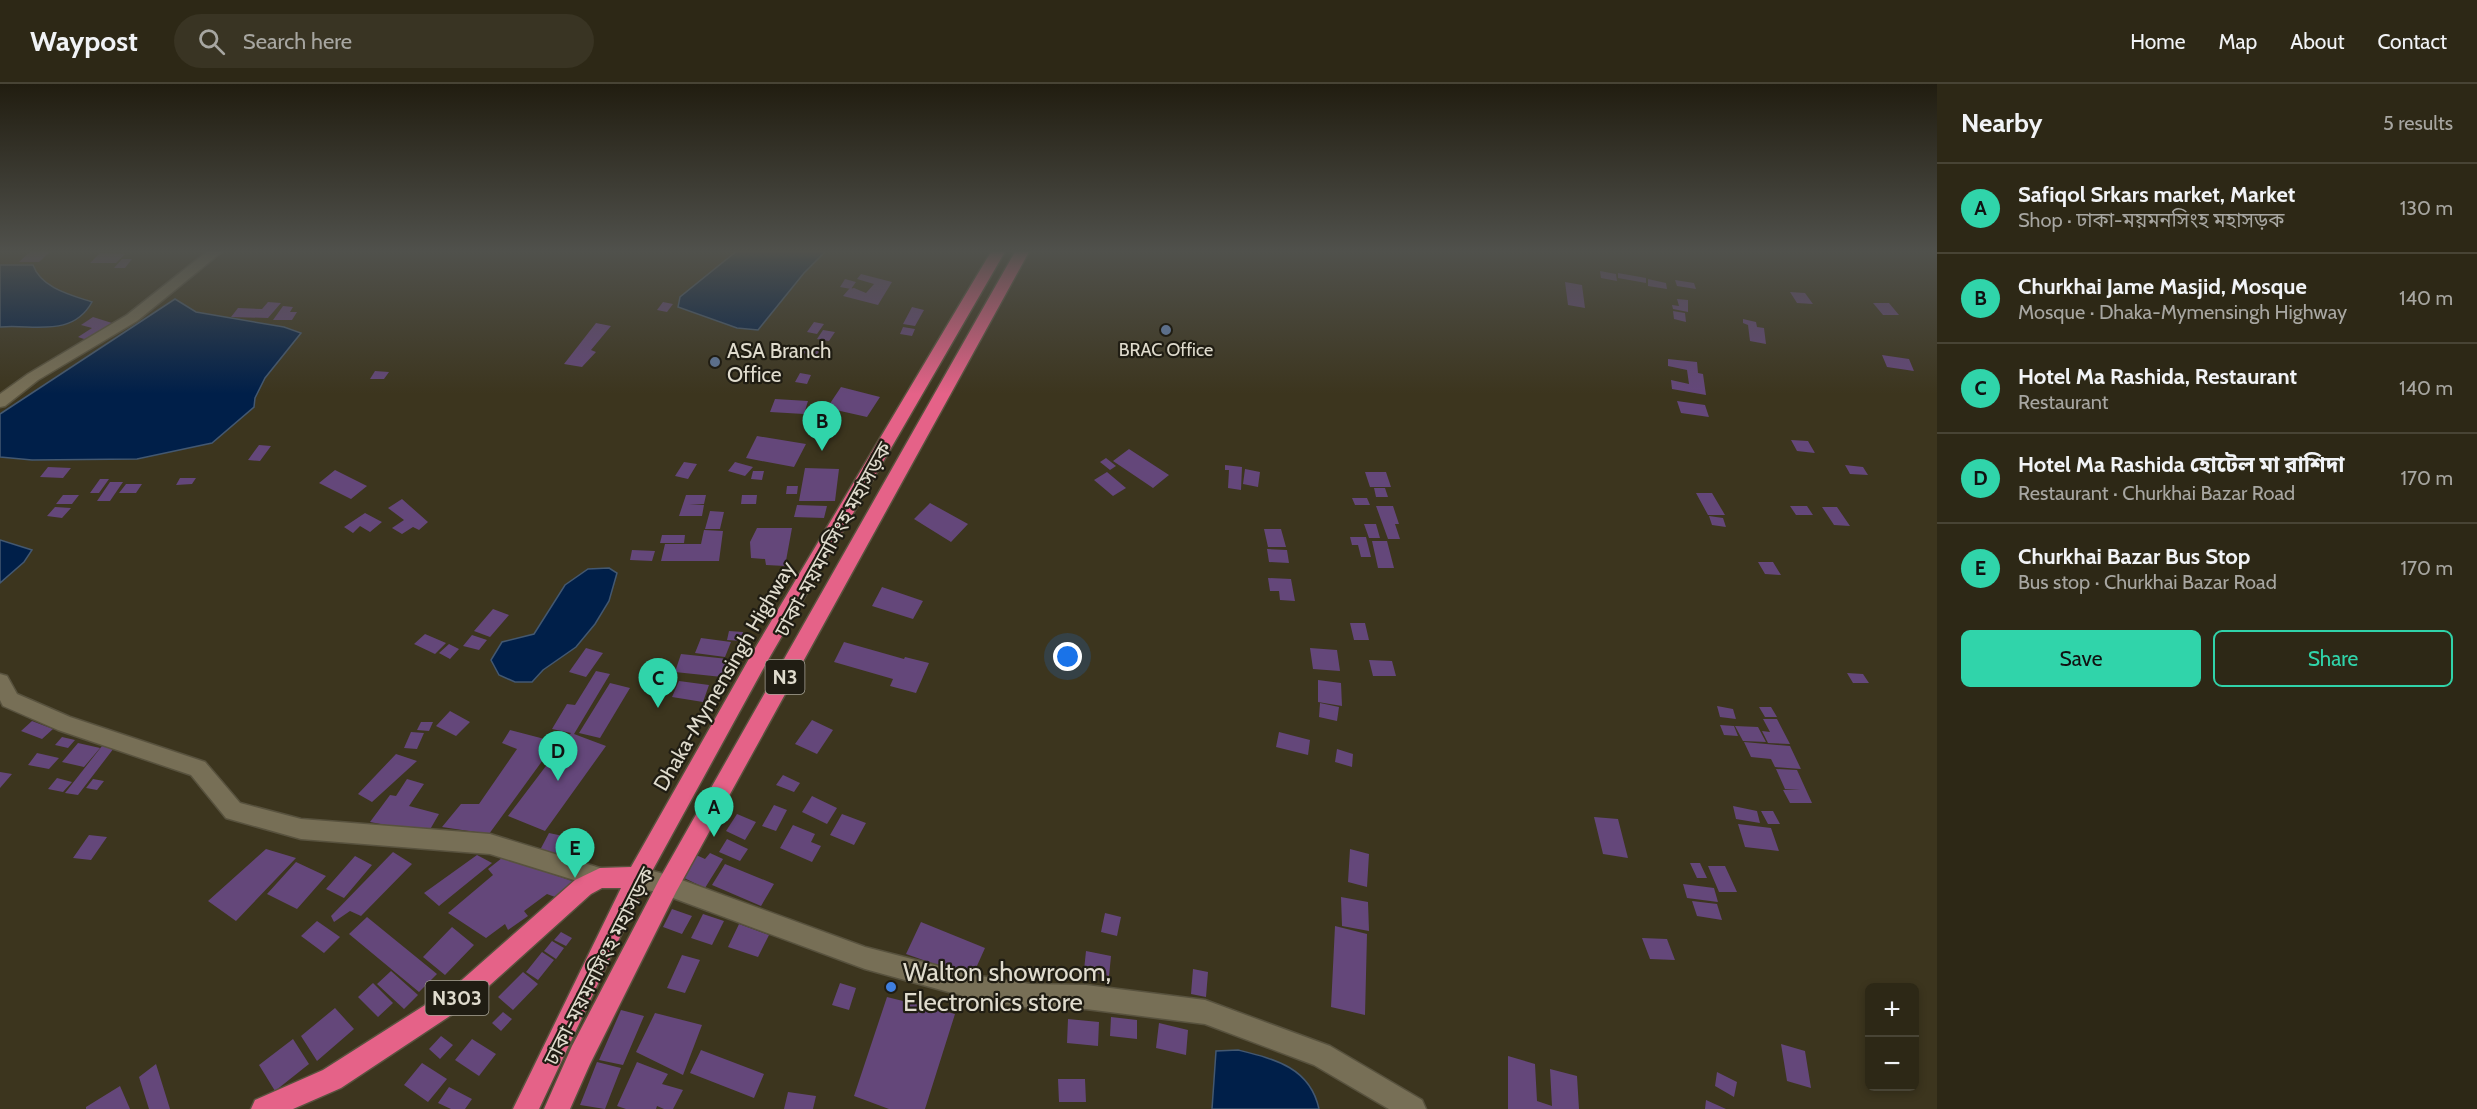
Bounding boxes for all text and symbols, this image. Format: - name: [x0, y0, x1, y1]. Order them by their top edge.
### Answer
- search box: [174, 14, 594, 68]
- text: Waypost: [30, 24, 138, 58]
- icon: search: [195, 25, 228, 58]
- text: Search here: [243, 28, 352, 55]
- text: Home: [2130, 29, 2186, 54]
- text: Map: [2219, 29, 2257, 54]
- text: About: [2290, 29, 2344, 54]
- text: Contact: [2377, 29, 2447, 54]
- text: Nearby: [1961, 107, 2042, 139]
- text: 5 results: [2383, 111, 2453, 135]
- text: Safiqol Srkars market, Market: [2018, 181, 2295, 208]
- text: A: [1974, 196, 1987, 220]
- text: 130 m: [2400, 196, 2453, 220]
- text: Shop · ঢাকা-ময়মনসিংহ মহাসড়ক: [2018, 208, 2284, 232]
- text: Churkhai Jame Masjid, Mosque: [2018, 273, 2307, 300]
- text: B: [1974, 286, 1987, 310]
- text: 140 m: [2399, 286, 2453, 310]
- text: Mosque · Dhaka-Mymensingh Highway: [2018, 300, 2347, 324]
- marker: BRAC Office: [1159, 323, 1173, 337]
- place label: ASA Branch Office: [727, 338, 832, 387]
- place label: BRAC Office: [1119, 339, 1213, 361]
- marker: ASA Branch Office: [708, 355, 722, 369]
- text: Hotel Ma Rashida, Restaurant: [2018, 363, 2297, 390]
- text: C: [1974, 376, 1987, 400]
- text: 140 m: [2399, 376, 2453, 400]
- text: Restaurant: [2018, 390, 2109, 414]
- pin: B: [802, 402, 842, 451]
- street label: ঢাকা-ময়মনসিংহ মহাসড়ক: [769, 436, 897, 641]
- text: Hotel Ma Rashida হোটেল মা রাশিদা: [2018, 451, 2344, 478]
- text: D: [1973, 466, 1988, 490]
- text: 170 m: [2401, 466, 2453, 490]
- text: Restaurant · Churkhai Bazar Road: [2018, 481, 2295, 505]
- text: Churkhai Bazar Bus Stop: [2018, 543, 2250, 570]
- text: E: [1975, 556, 1986, 580]
- text: 170 m: [2401, 556, 2453, 580]
- street label: Dhaka-Mymensingh Highway: [648, 557, 800, 795]
- text: Bus stop · Churkhai Bazar Road: [2018, 570, 2277, 594]
- button: Save: [1961, 630, 2201, 687]
- button: Share: [2213, 630, 2453, 687]
- your location: [1053, 642, 1082, 671]
- pin: C: [638, 658, 678, 708]
- road number: N3: [766, 660, 804, 694]
- pin: D: [538, 732, 578, 781]
- pin: A: [694, 788, 734, 837]
- pin: E: [556, 828, 594, 878]
- street label: ঢাকা-ময়মনসিংহ মহাসড়ক: [538, 862, 660, 1070]
- place label: Walton showroom, Electronics store: [903, 956, 1111, 1018]
- marker: Walton showroom, Electronics store: [884, 980, 898, 994]
- road number: N303: [426, 981, 488, 1015]
- map controls: [1865, 983, 1919, 1091]
- button: +: [1865, 983, 1919, 1037]
- button: −: [1865, 1037, 1919, 1091]

